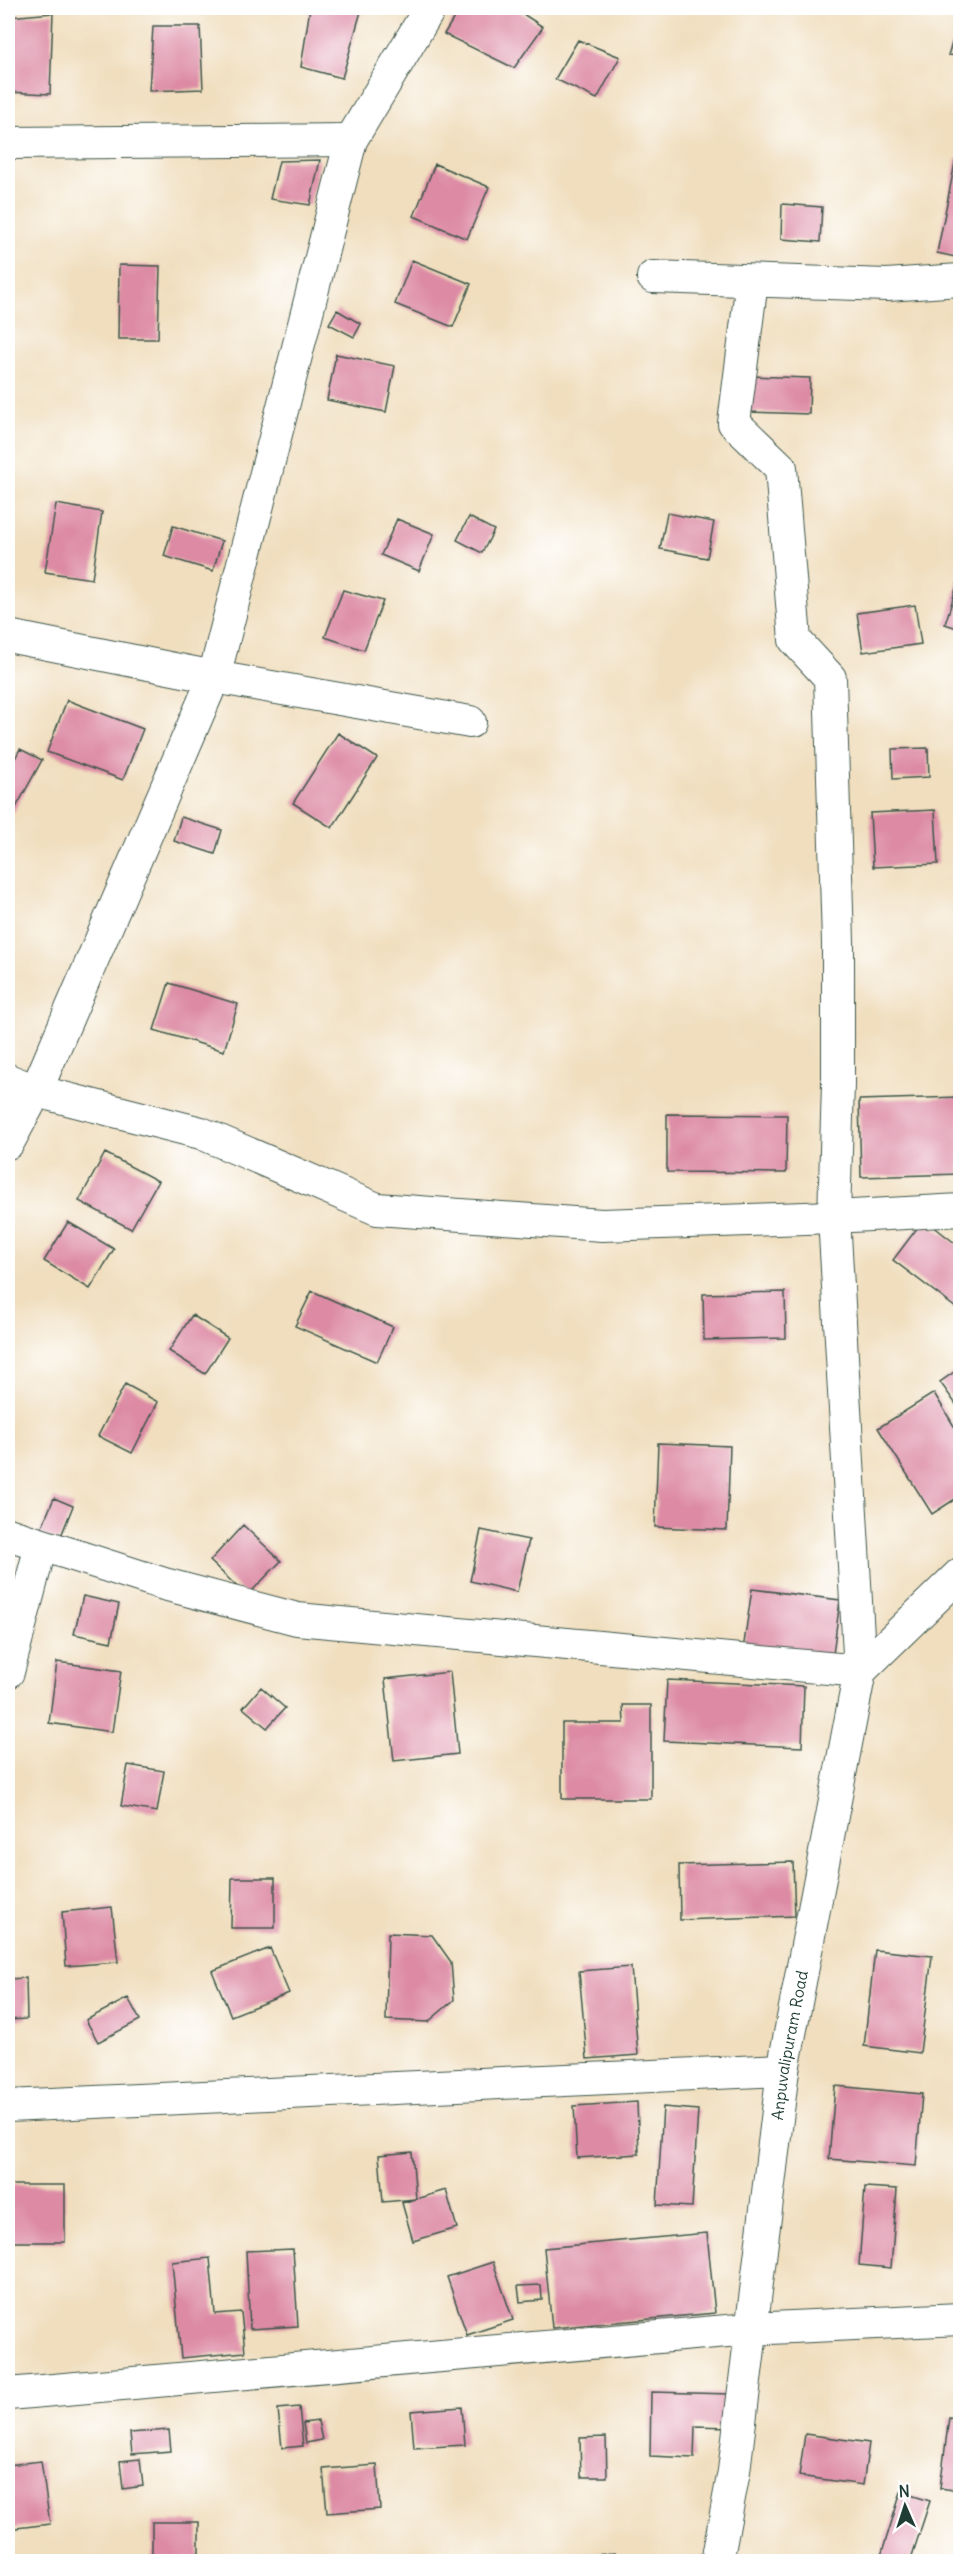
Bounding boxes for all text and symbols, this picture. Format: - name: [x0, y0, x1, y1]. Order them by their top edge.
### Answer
- street label: Anpuvalipuram Road: [767, 1969, 812, 2121]
- north arrow: [875, 2476, 935, 2536]
- text: N: [898, 2481, 910, 2501]

